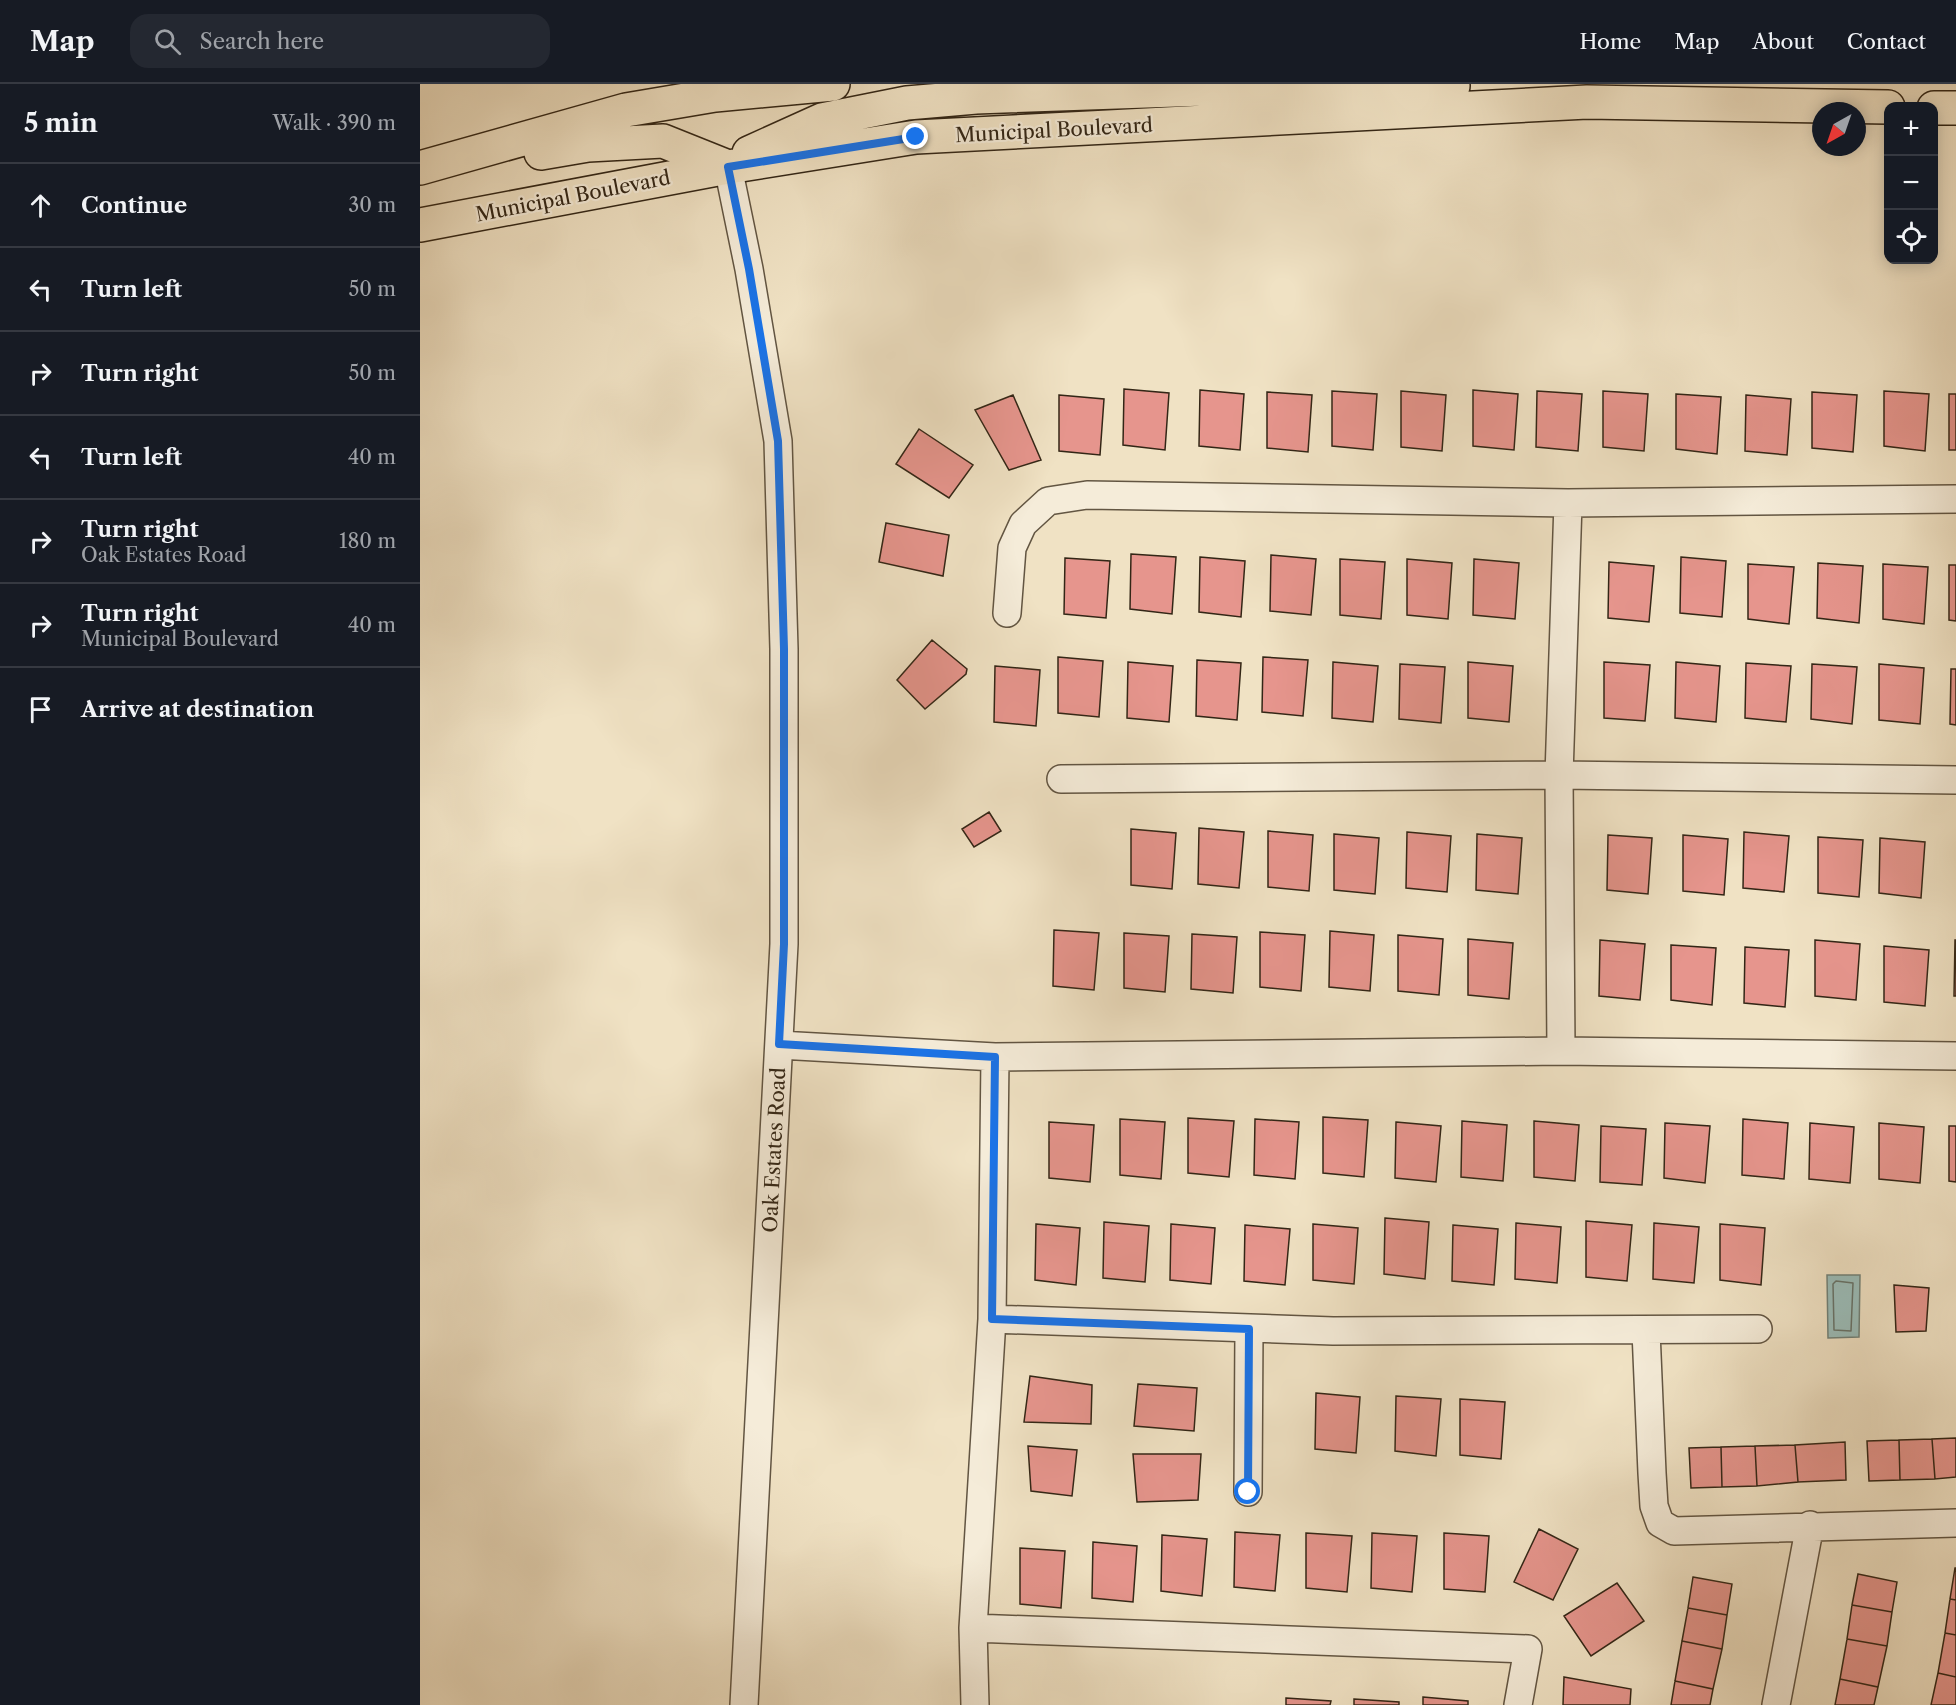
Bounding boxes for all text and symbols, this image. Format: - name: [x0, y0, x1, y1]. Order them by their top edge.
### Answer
- search box: [130, 14, 550, 68]
- text: Map: [30, 24, 94, 58]
- icon: search: [151, 25, 184, 58]
- text: Search here: [199, 28, 324, 55]
- text: Home: [1580, 29, 1641, 54]
- text: Map: [1674, 29, 1719, 54]
- text: About: [1752, 29, 1814, 54]
- text: Contact: [1847, 29, 1926, 54]
- north arrow: [1812, 102, 1866, 156]
- map controls: [1884, 102, 1938, 264]
- button: +: [1884, 102, 1938, 156]
- text: 5 min: [24, 107, 98, 139]
- text: Walk · 390 m: [273, 111, 396, 135]
- street label: Municipal Boulevard: [955, 113, 1153, 147]
- route end: [902, 123, 928, 149]
- button: −: [1884, 156, 1938, 210]
- street label: Municipal Boulevard: [474, 165, 672, 227]
- icon: ahead: [24, 189, 57, 222]
- text: Continue: [81, 192, 187, 219]
- text: 30 m: [348, 193, 396, 217]
- button: locate: [1884, 210, 1938, 264]
- icon: left: [24, 273, 57, 306]
- text: Turn left: [81, 276, 182, 303]
- text: 50 m: [349, 277, 396, 301]
- icon: right: [24, 357, 57, 390]
- text: Turn right: [81, 360, 199, 387]
- text: 50 m: [349, 361, 396, 385]
- icon: left: [24, 441, 57, 474]
- text: Turn left: [81, 444, 182, 471]
- text: 40 m: [348, 445, 396, 469]
- text: Turn right: [81, 516, 199, 543]
- icon: right: [24, 525, 57, 558]
- text: 180 m: [339, 529, 396, 553]
- text: Oak Estates Road: [81, 543, 246, 567]
- text: Turn right: [81, 600, 199, 627]
- icon: right: [24, 609, 57, 642]
- text: 40 m: [348, 613, 396, 637]
- text: Municipal Boulevard: [81, 627, 279, 651]
- icon: arrive: [24, 693, 57, 726]
- text: Arrive at destination: [81, 696, 314, 723]
- street label: Oak Estates Road: [758, 1067, 790, 1233]
- route start: [1234, 1478, 1260, 1504]

